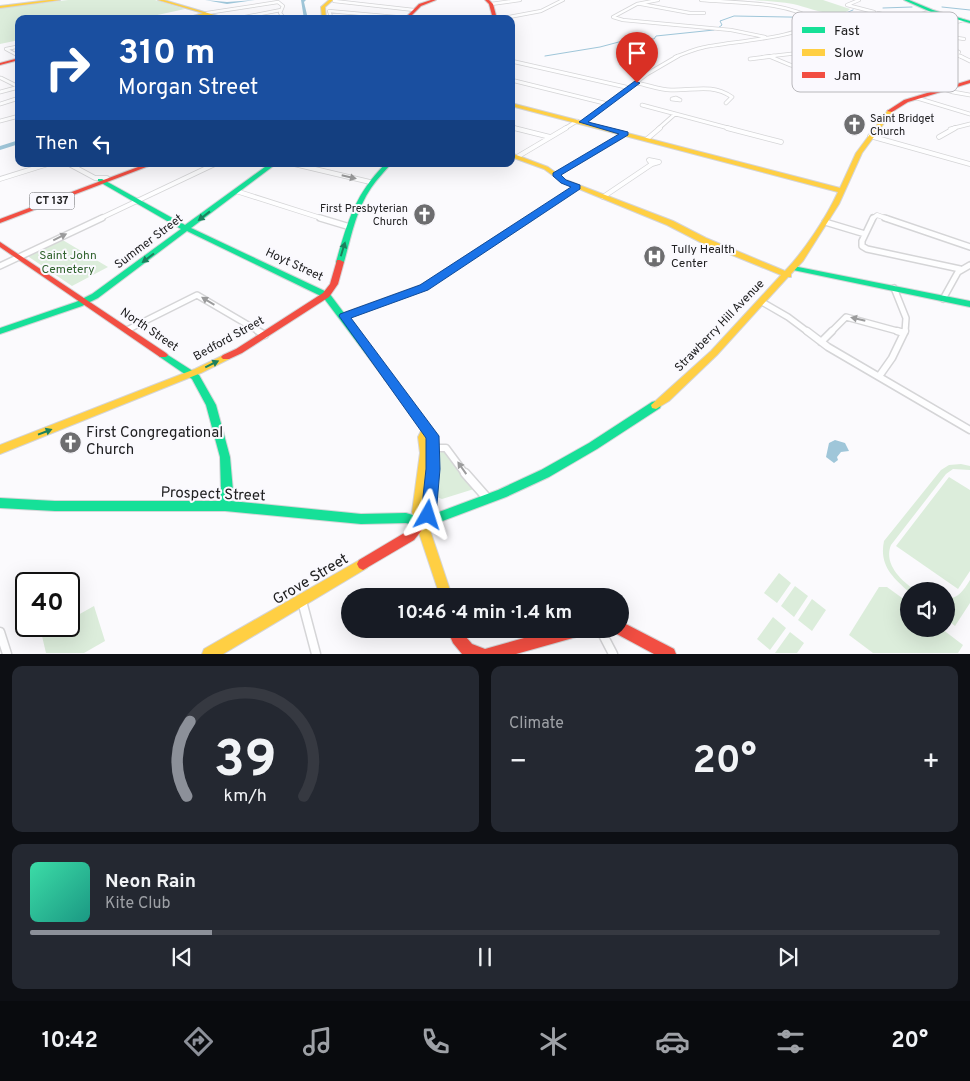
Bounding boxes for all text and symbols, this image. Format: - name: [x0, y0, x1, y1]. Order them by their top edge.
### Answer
- legend: [792, 12, 958, 92]
- text: Fast: [834, 23, 860, 40]
- text: 310 m: [118, 32, 215, 76]
- pin: [616, 32, 658, 83]
- icon: right: [35, 35, 100, 100]
- icon: arrive: [623, 39, 651, 67]
- text: Slow: [834, 45, 864, 62]
- text: Jam: [834, 68, 861, 85]
- text: Morgan Street: [118, 75, 258, 102]
- place label: Saint Bridget Church: [870, 112, 934, 139]
- church icon: Saint Bridget Church: [842, 113, 866, 137]
- icon: left: [88, 130, 116, 158]
- text: Then: [35, 132, 78, 156]
- one-way arrow: [341, 173, 357, 181]
- road number: CT 137: [30, 192, 74, 210]
- place label: First Presbyterian Church: [320, 202, 408, 229]
- church icon: First Presbyterian Church: [412, 203, 436, 227]
- one-way arrow: [198, 210, 211, 221]
- street label: Summer Street: [112, 211, 186, 273]
- one-way arrow: [53, 232, 67, 240]
- one-way arrow: [340, 242, 348, 257]
- place label: Tully Health Center: [671, 242, 735, 272]
- street label: Hoyt Street: [263, 245, 325, 285]
- hospital icon: Tully Health Center: [643, 245, 667, 269]
- park label: Saint John Cemetery: [39, 248, 97, 278]
- one-way arrow: [141, 253, 155, 263]
- street label: Strawberry Hill Avenue: [672, 276, 768, 376]
- one-way arrow: [200, 297, 215, 305]
- street label: North Street: [117, 305, 181, 355]
- street label: Bedford Street: [191, 313, 267, 365]
- one-way arrow: [850, 315, 865, 323]
- one-way arrow: [205, 360, 219, 368]
- place label: First Congregational Church: [86, 424, 223, 460]
- one-way arrow: [38, 428, 53, 435]
- church icon: First Congregational Church: [58, 430, 82, 454]
- one-way arrow: [457, 461, 467, 475]
- street label: Prospect Street: [160, 484, 266, 506]
- position arrow: [401, 488, 453, 540]
- street label: Grove Street: [270, 550, 352, 610]
- speed limit sign: 40: [15, 572, 80, 637]
- map controls: [900, 582, 955, 637]
- button: sound: [900, 582, 955, 637]
- text: 10:46 · 4 min · 1.4 km: [398, 601, 572, 625]
- text: Climate: [509, 714, 564, 734]
- text: 39: [214, 729, 277, 795]
- text: 20°: [692, 738, 757, 787]
- text: −: [509, 745, 527, 781]
- text: +: [922, 745, 940, 781]
- text: km/h: [224, 785, 267, 808]
- text: Neon Rain: [105, 870, 196, 894]
- text: Kite Club: [105, 894, 170, 914]
- icon: previous: [168, 943, 196, 971]
- icon: pause: [471, 943, 499, 971]
- icon: next: [774, 943, 802, 971]
- icon: directions: [181, 1024, 216, 1059]
- icon: music: [300, 1024, 335, 1059]
- icon: phone: [418, 1024, 453, 1059]
- icon: climate: [536, 1024, 571, 1059]
- icon: car: [655, 1024, 690, 1059]
- icon: filters: [773, 1024, 808, 1059]
- text: 10:42: [42, 1028, 98, 1055]
- text: 20°: [891, 1028, 928, 1055]

